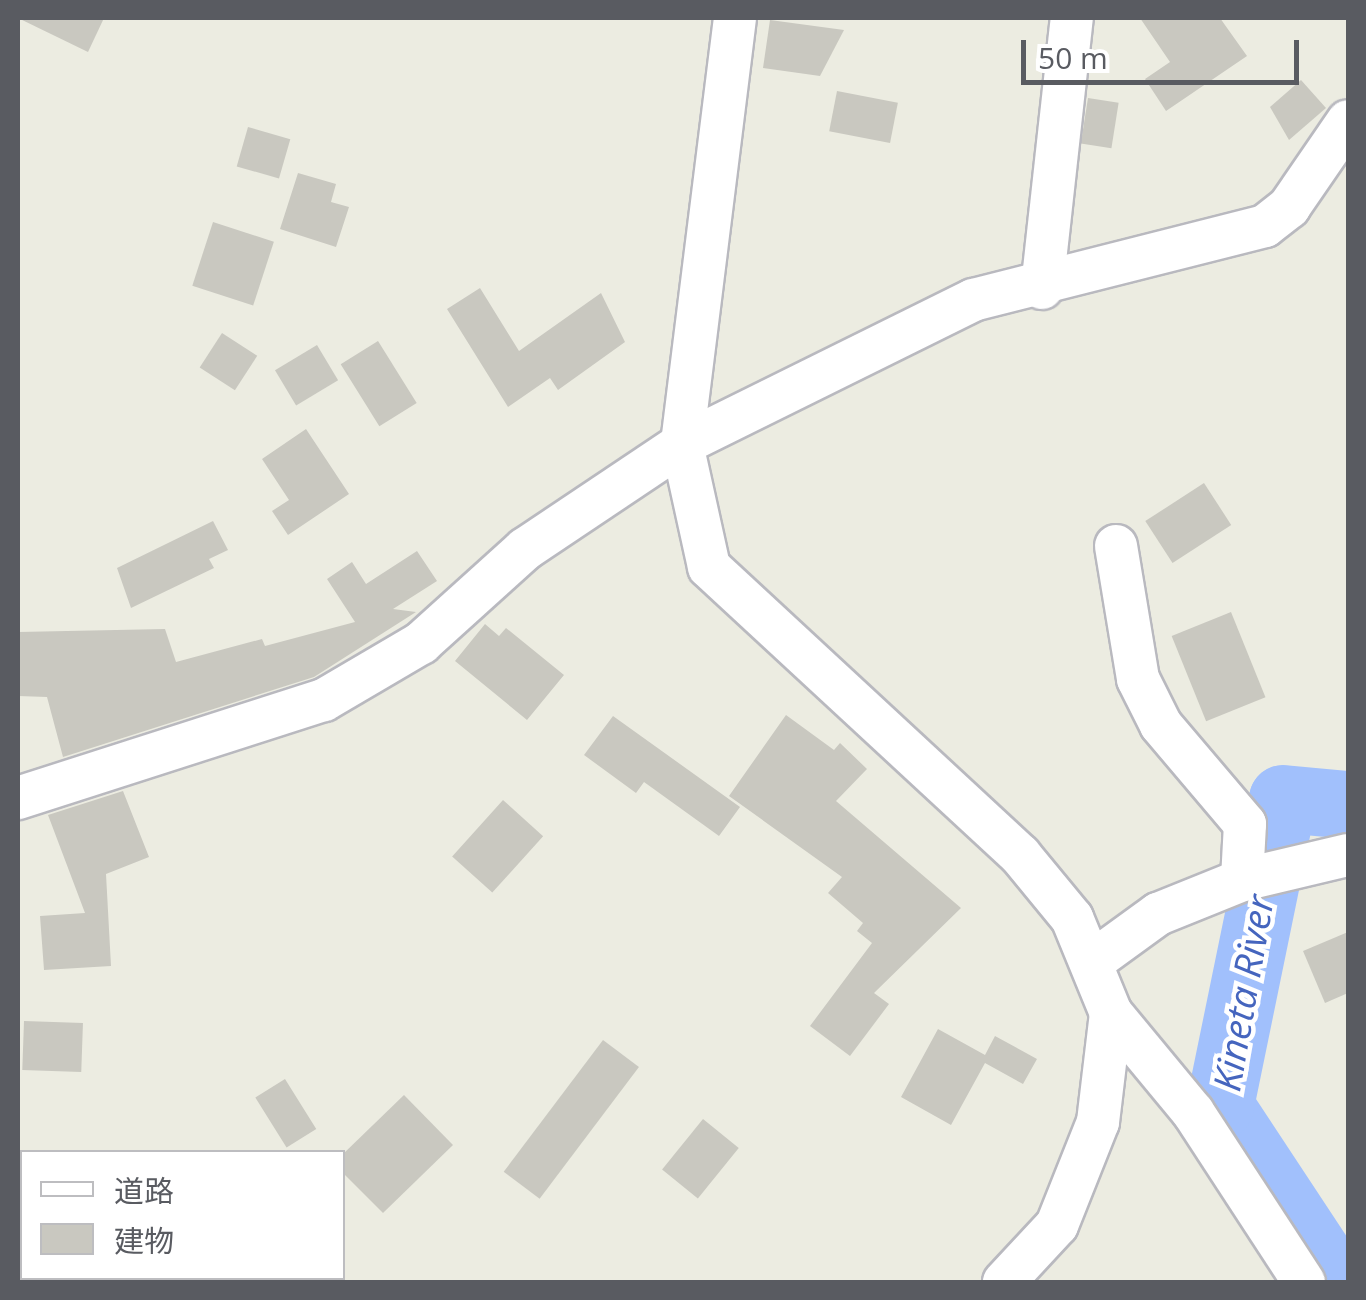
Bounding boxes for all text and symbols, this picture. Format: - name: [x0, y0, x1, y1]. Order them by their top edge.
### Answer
- scale bar: [1026, 20, 1304, 82]
- text: 50 m: [1038, 37, 1108, 78]
- water label: Kineta River: [1203, 891, 1283, 1095]
- legend: [20, 1150, 345, 1280]
- text: 道路: [114, 1170, 174, 1211]
- text: 建物: [114, 1220, 174, 1261]

